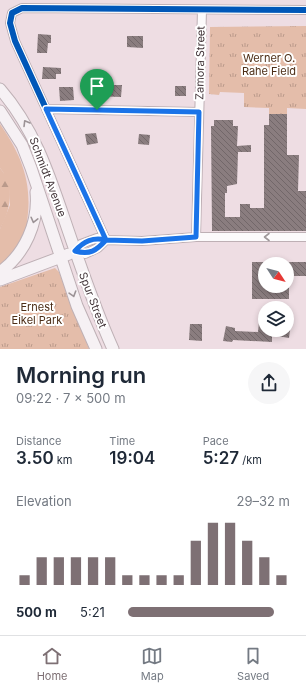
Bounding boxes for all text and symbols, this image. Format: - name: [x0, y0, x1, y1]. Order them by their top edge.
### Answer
- street label: Zamora Street: [192, 26, 208, 100]
- park label: Werner O. Rahe Field: [242, 51, 296, 78]
- pin: [80, 69, 114, 110]
- icon: arrive: [86, 75, 108, 97]
- one-way arrow: [23, 120, 30, 127]
- street label: Schmidt Avenue: [26, 135, 70, 219]
- one-way arrow: [30, 216, 39, 223]
- one-way arrow: [264, 233, 270, 241]
- north arrow: [258, 257, 294, 293]
- map controls: [258, 257, 294, 337]
- street label: Spur Street: [76, 270, 110, 330]
- one-way arrow: [68, 290, 77, 297]
- park label: Ernest Eikel Park: [12, 300, 62, 327]
- button: layers: [258, 301, 294, 337]
- text: Morning run: [16, 362, 146, 388]
- button: share: [248, 362, 290, 404]
- text: 09:22 · 7 × 500 m: [16, 390, 126, 406]
- text: Distance: [16, 434, 61, 448]
- text: Time: [109, 434, 135, 448]
- text: Pace: [203, 434, 229, 448]
- text: 3.50: [16, 448, 54, 468]
- text: 19:04: [109, 448, 155, 468]
- text: 5:27: [203, 448, 239, 468]
- text: km: [54, 453, 72, 467]
- text: /km: [239, 453, 262, 467]
- text: Elevation: [16, 493, 72, 509]
- text: 29–32 m: [237, 493, 290, 509]
- text: 500 m: [16, 604, 57, 620]
- text: 5:21: [80, 604, 105, 620]
- tab: Home: [37, 645, 68, 683]
- tab: Map: [141, 645, 164, 683]
- tab: Saved: [237, 645, 269, 683]

